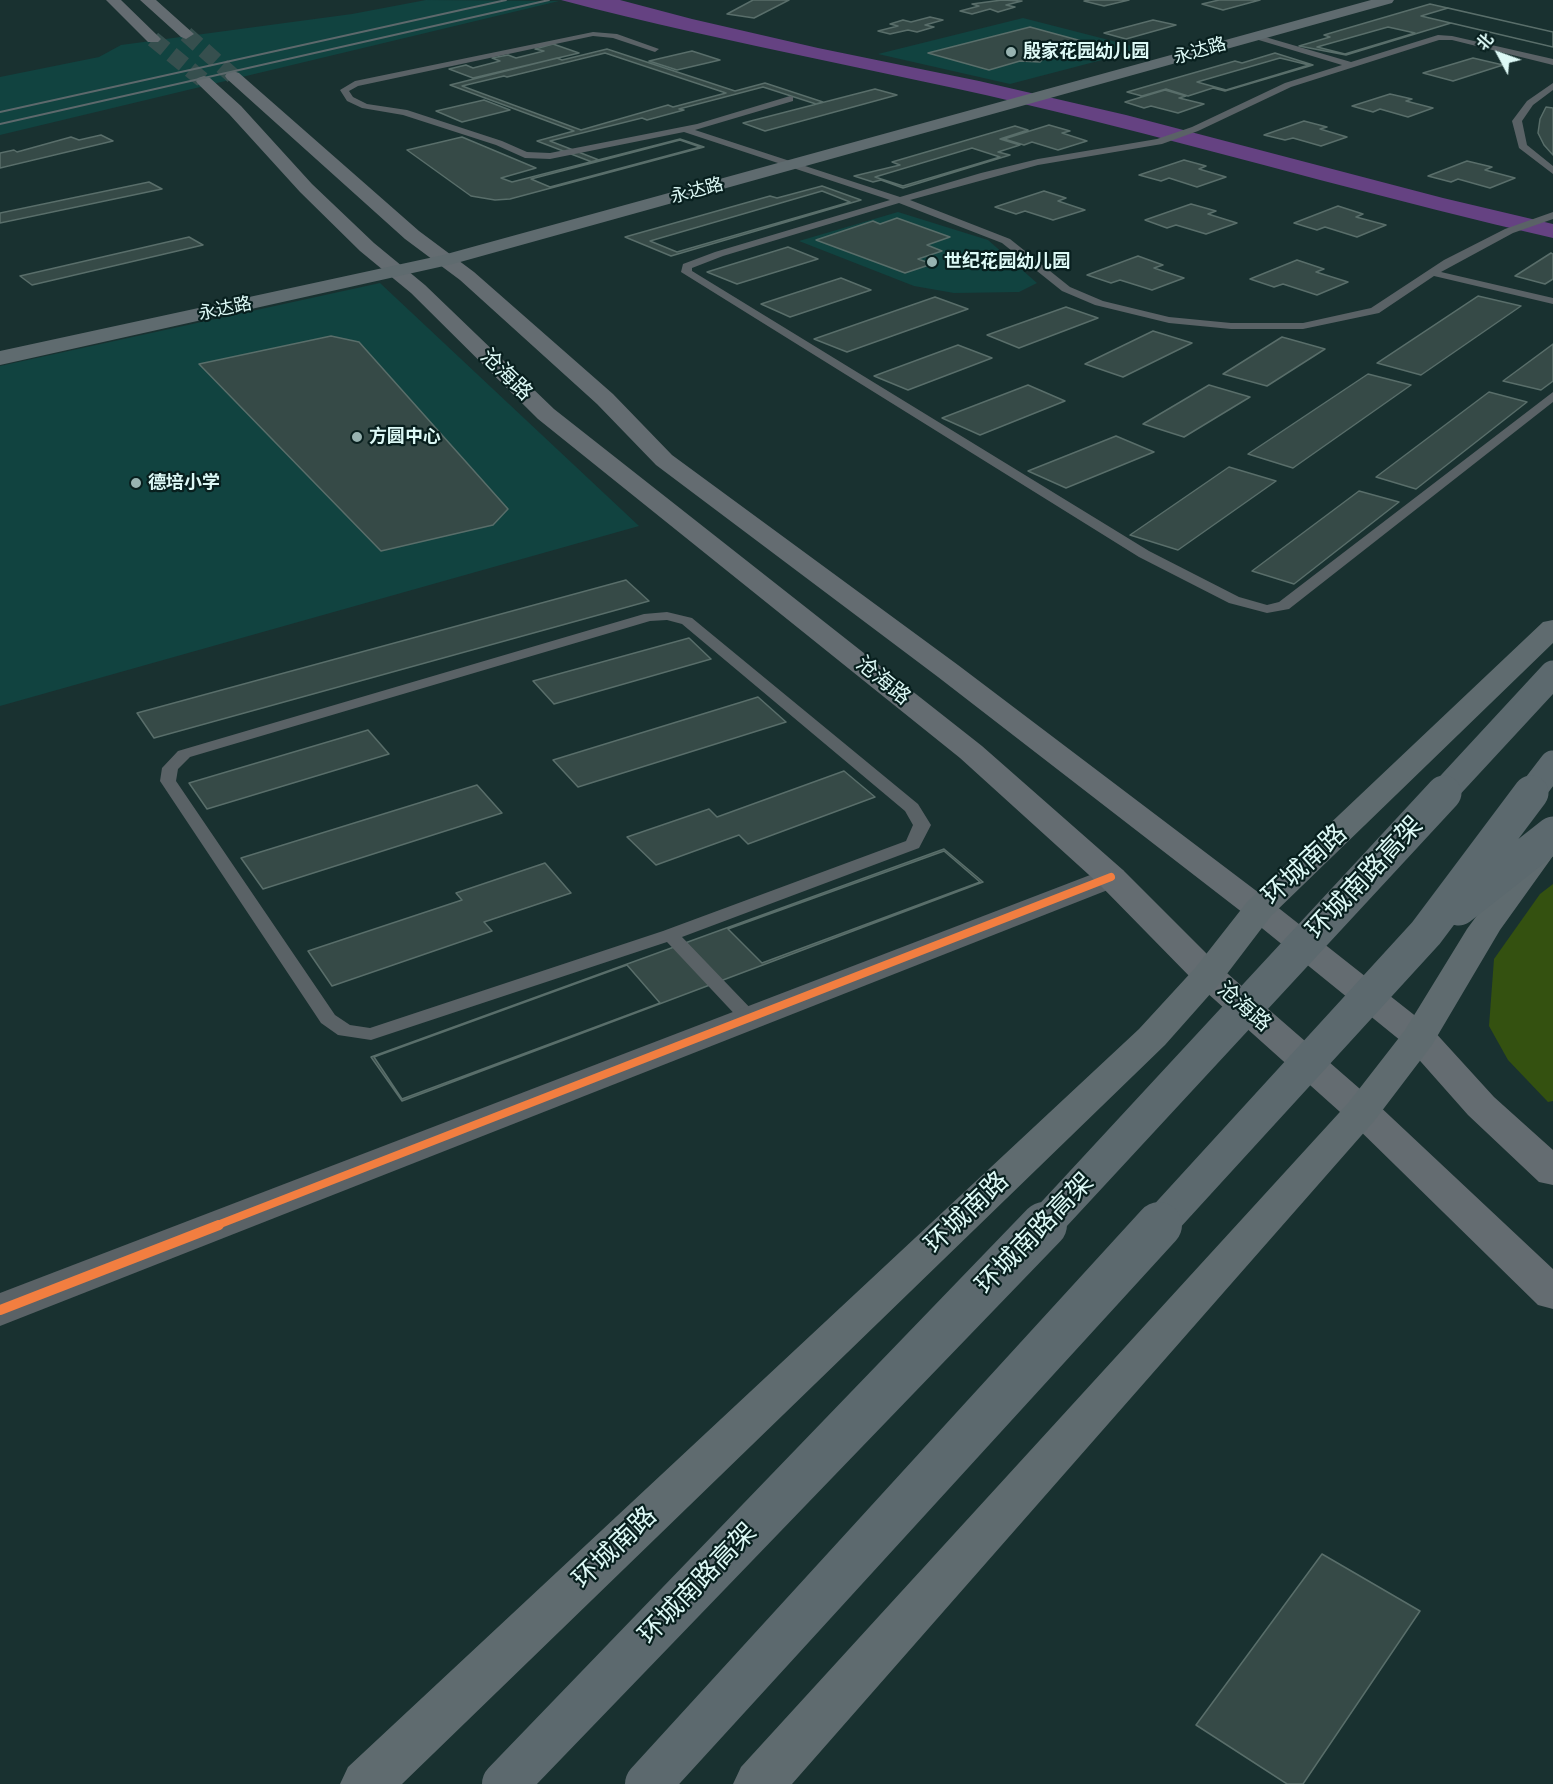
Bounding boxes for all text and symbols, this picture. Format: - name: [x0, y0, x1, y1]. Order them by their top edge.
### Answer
- north arrow: [1469, 24, 1529, 84]
- text: 北: [1473, 30, 1497, 54]
- street label: 永达路: [1171, 33, 1229, 69]
- place label: 殷家花园幼儿园: [1023, 41, 1149, 63]
- marker: 殷家花园幼儿园: [1004, 45, 1018, 59]
- street label: 永达路: [668, 174, 726, 208]
- place label: 世纪花园幼儿园: [944, 251, 1070, 273]
- marker: 世纪花园幼儿园: [925, 255, 939, 269]
- street label: 永达路: [196, 293, 254, 325]
- street label: 沧海路: [475, 344, 537, 406]
- place label: 方圆中心: [369, 426, 441, 448]
- marker: 方圆中心: [350, 430, 364, 444]
- place label: 德培小学: [148, 472, 220, 494]
- marker: 德培小学: [129, 476, 143, 490]
- street label: 沧海路: [851, 651, 915, 711]
- street label: 环城南路高架: [1300, 810, 1430, 946]
- street label: 环城南路: [1256, 818, 1354, 912]
- street label: 沧海路: [1212, 977, 1276, 1037]
- street label: 环城南路: [919, 1166, 1015, 1260]
- street label: 环城南路高架: [970, 1167, 1100, 1301]
- street label: 环城南路: [567, 1501, 663, 1595]
- street label: 环城南路高架: [633, 1517, 763, 1651]

